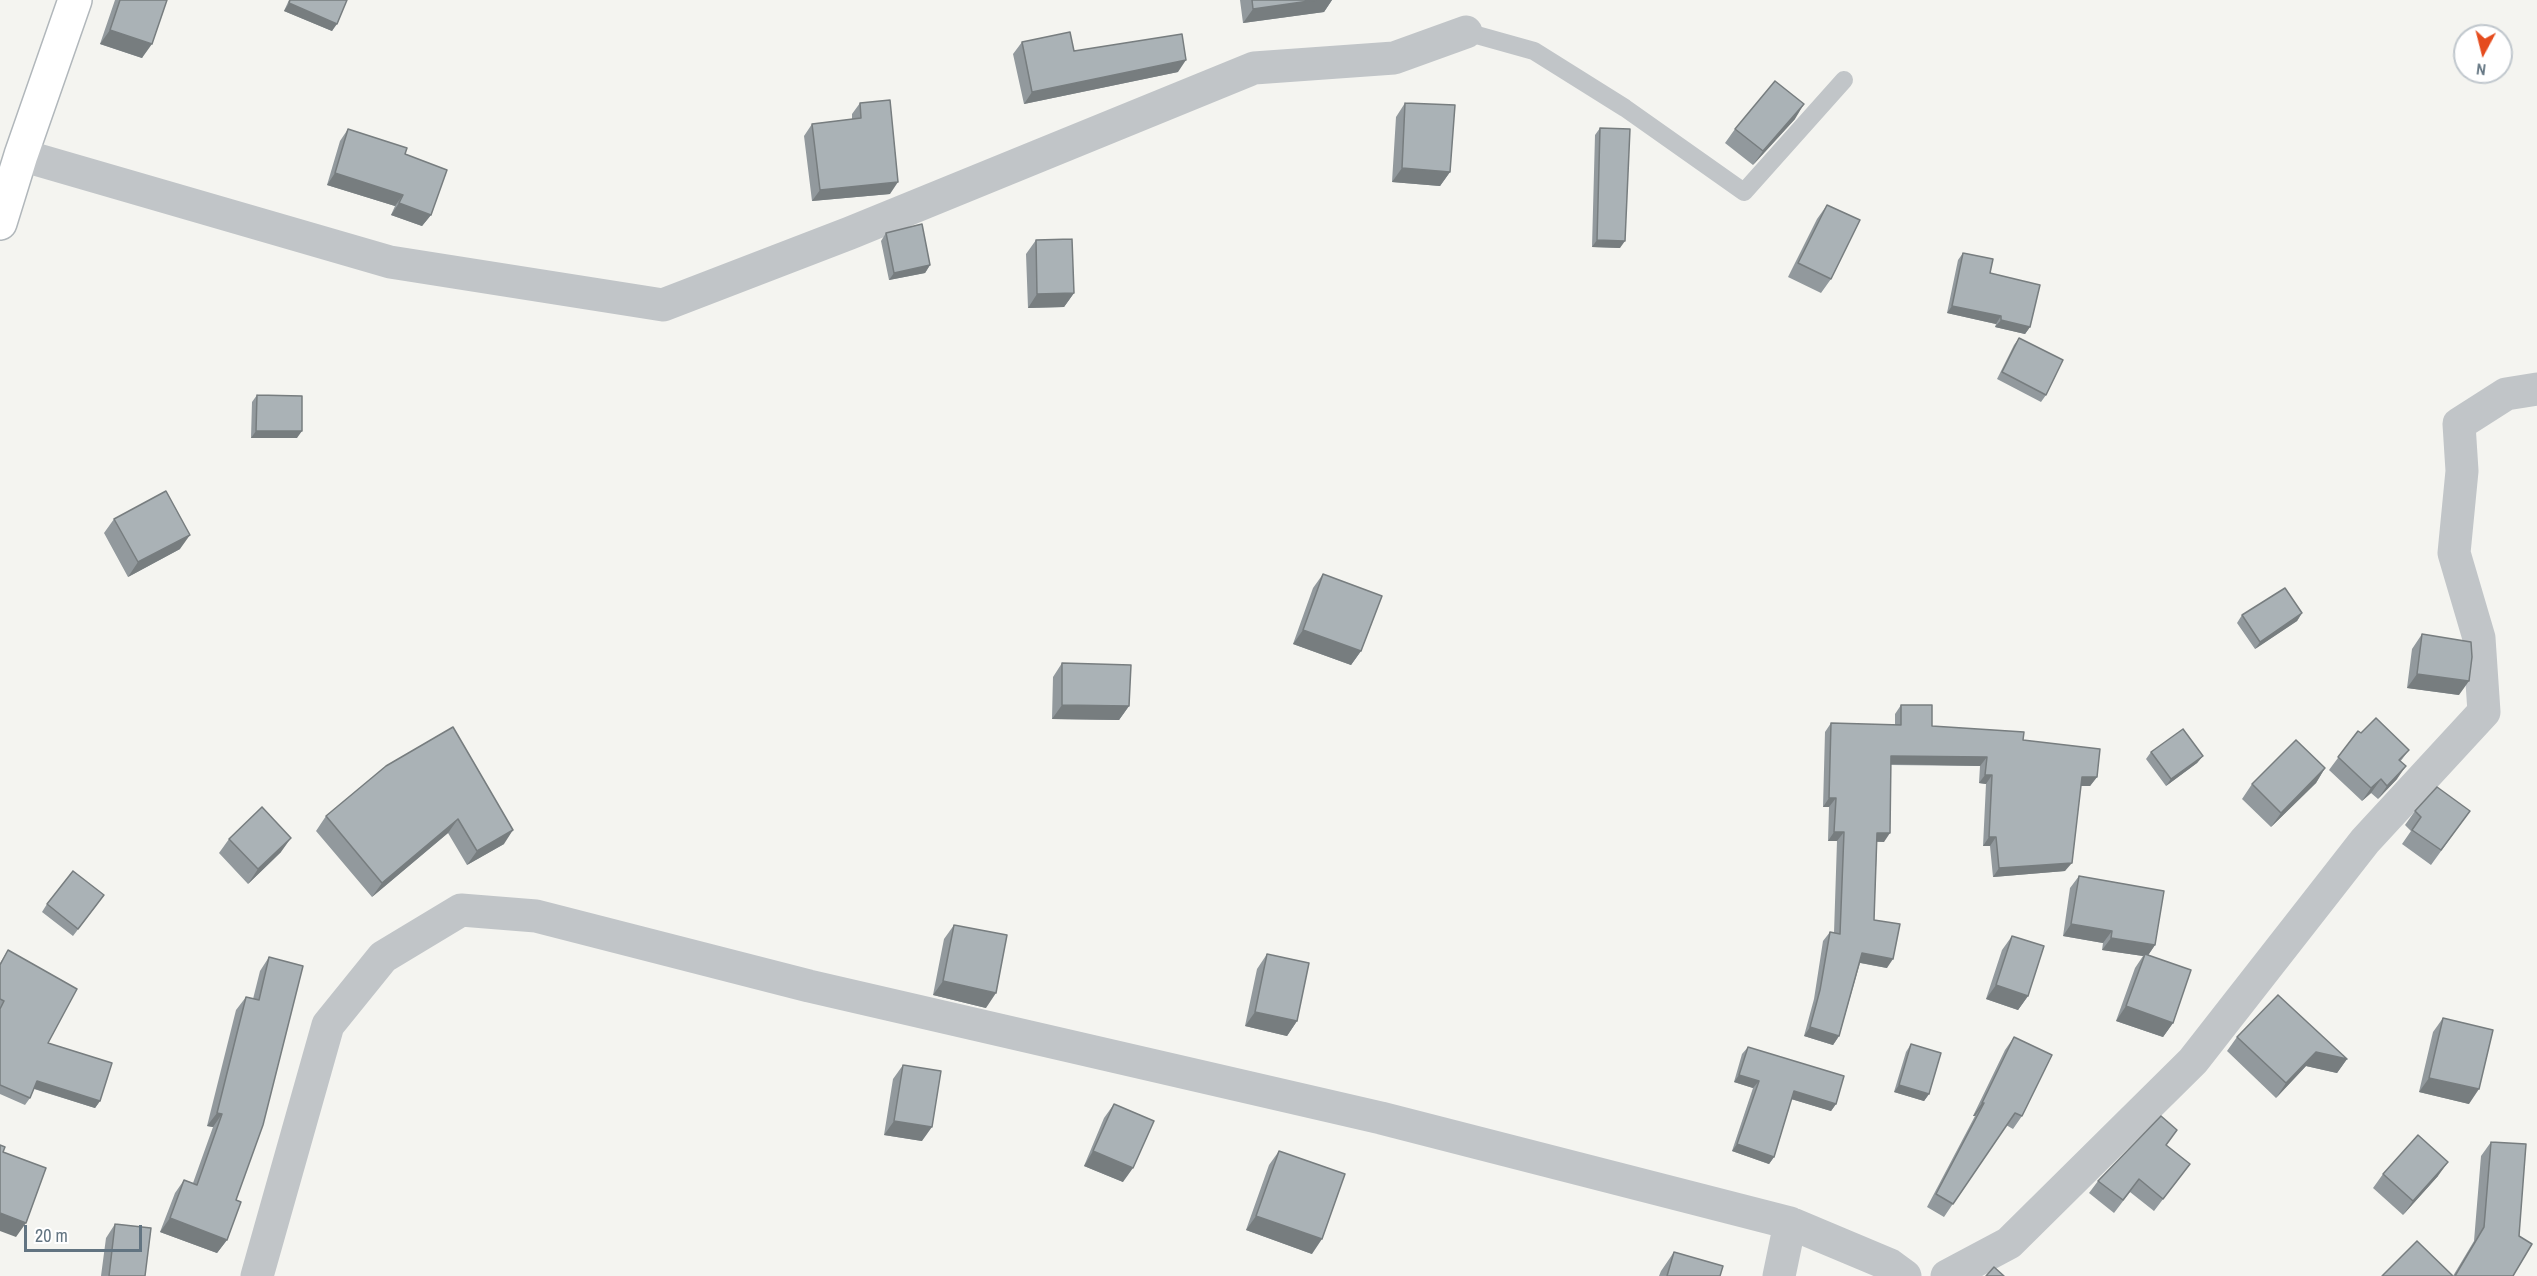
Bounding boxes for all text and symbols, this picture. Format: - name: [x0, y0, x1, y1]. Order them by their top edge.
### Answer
- north arrow: [2453, 24, 2513, 84]
- text: N: [2475, 58, 2487, 81]
- scale bar: [27, 1213, 146, 1251]
- text: 20 m: [35, 1223, 68, 1248]

